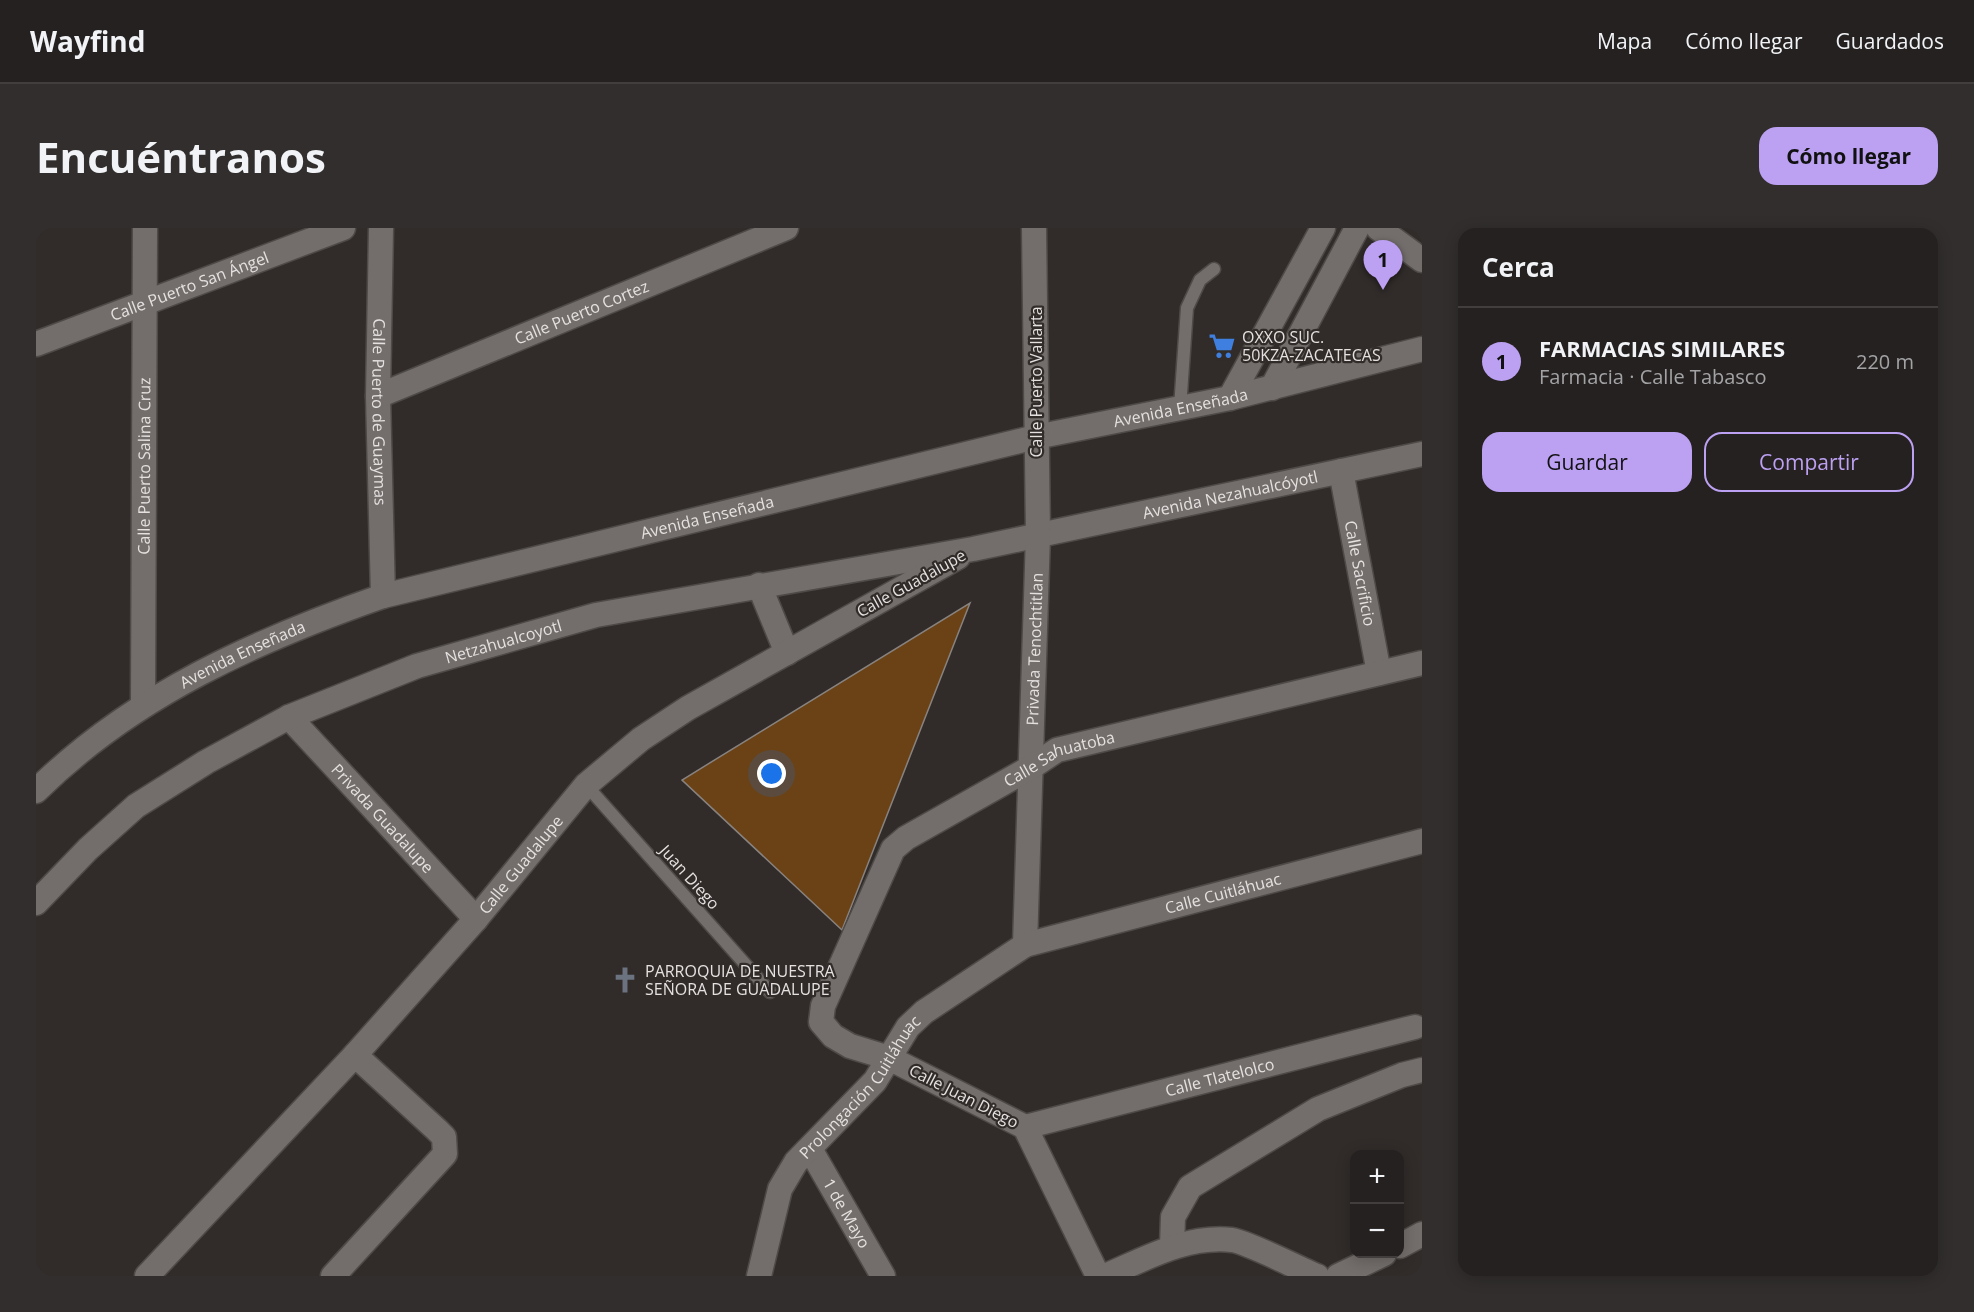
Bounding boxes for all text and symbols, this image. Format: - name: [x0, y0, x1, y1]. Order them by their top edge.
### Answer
- text: Wayfind: [30, 22, 145, 60]
- text: Mapa: [1597, 27, 1652, 55]
- text: Cómo llegar: [1685, 27, 1803, 55]
- text: Guardados: [1836, 27, 1944, 55]
- button: Cómo llegar: [1759, 127, 1938, 185]
- text: Encuéntranos: [36, 128, 326, 185]
- pin: 1: [1364, 241, 1402, 290]
- street label: Calle Puerto San Ángel: [107, 246, 272, 326]
- text: Cerca: [1482, 249, 1555, 285]
- street label: Calle Puerto Cortez: [511, 275, 652, 350]
- street label: Calle Puerto Vallarta: [1025, 306, 1047, 458]
- street label: Calle Puerto de Guaymas: [367, 318, 392, 506]
- place label: OXXO SUC. 50KZA-ZACATECAS: [1242, 326, 1381, 366]
- supermarket icon: OXXO SUC. 50KZA-ZACATECAS: [1207, 331, 1237, 361]
- text: FARMACIAS SIMILARES: [1539, 333, 1785, 363]
- text: 1: [1496, 348, 1507, 375]
- text: 220 m: [1856, 348, 1914, 375]
- text: Farmacia · Calle Tabasco: [1539, 363, 1766, 390]
- street label: Calle Puerto Salina Cruz: [133, 377, 155, 555]
- street label: Avenida Enseñada: [1112, 383, 1250, 432]
- button: Guardar: [1482, 432, 1692, 492]
- button: Compartir: [1704, 432, 1914, 492]
- street label: Avenida Nezahualcóyotl: [1141, 465, 1320, 524]
- street label: Avenida Enseñada: [638, 490, 776, 544]
- street label: Calle Sacrificio: [1340, 519, 1381, 628]
- street label: Calle Guadalupe: [852, 544, 970, 622]
- street label: Privada Tenochtitlan: [1021, 572, 1048, 726]
- street label: Netzahualcoyotl: [442, 614, 564, 668]
- street label: Avenida Enseñada: [175, 615, 308, 693]
- street label: Calle Sahuatoba: [999, 726, 1117, 792]
- street label: Privada Guadalupe: [327, 759, 439, 878]
- your location: [757, 759, 786, 788]
- street label: Calle Guadalupe: [474, 810, 568, 919]
- street label: Juan Diego: [654, 838, 725, 914]
- street label: Calle Cuitláhuac: [1163, 867, 1284, 919]
- place label: PARROQUIA DE NUESTRA SEÑORA DE GUADALUPE: [645, 960, 836, 1000]
- church icon: PARROQUIA DE NUESTRA SEÑORA DE GUADALUPE: [610, 965, 640, 995]
- street label: Prolongación Cuitláhuac: [794, 1010, 925, 1163]
- street label: Calle Tlatelolco: [1163, 1053, 1277, 1102]
- street label: Calle Juan Diego: [905, 1059, 1023, 1133]
- map controls: [1350, 1150, 1404, 1258]
- button: +: [1350, 1150, 1404, 1204]
- street label: 1 de Mayo: [818, 1174, 876, 1252]
- button: −: [1350, 1204, 1404, 1258]

